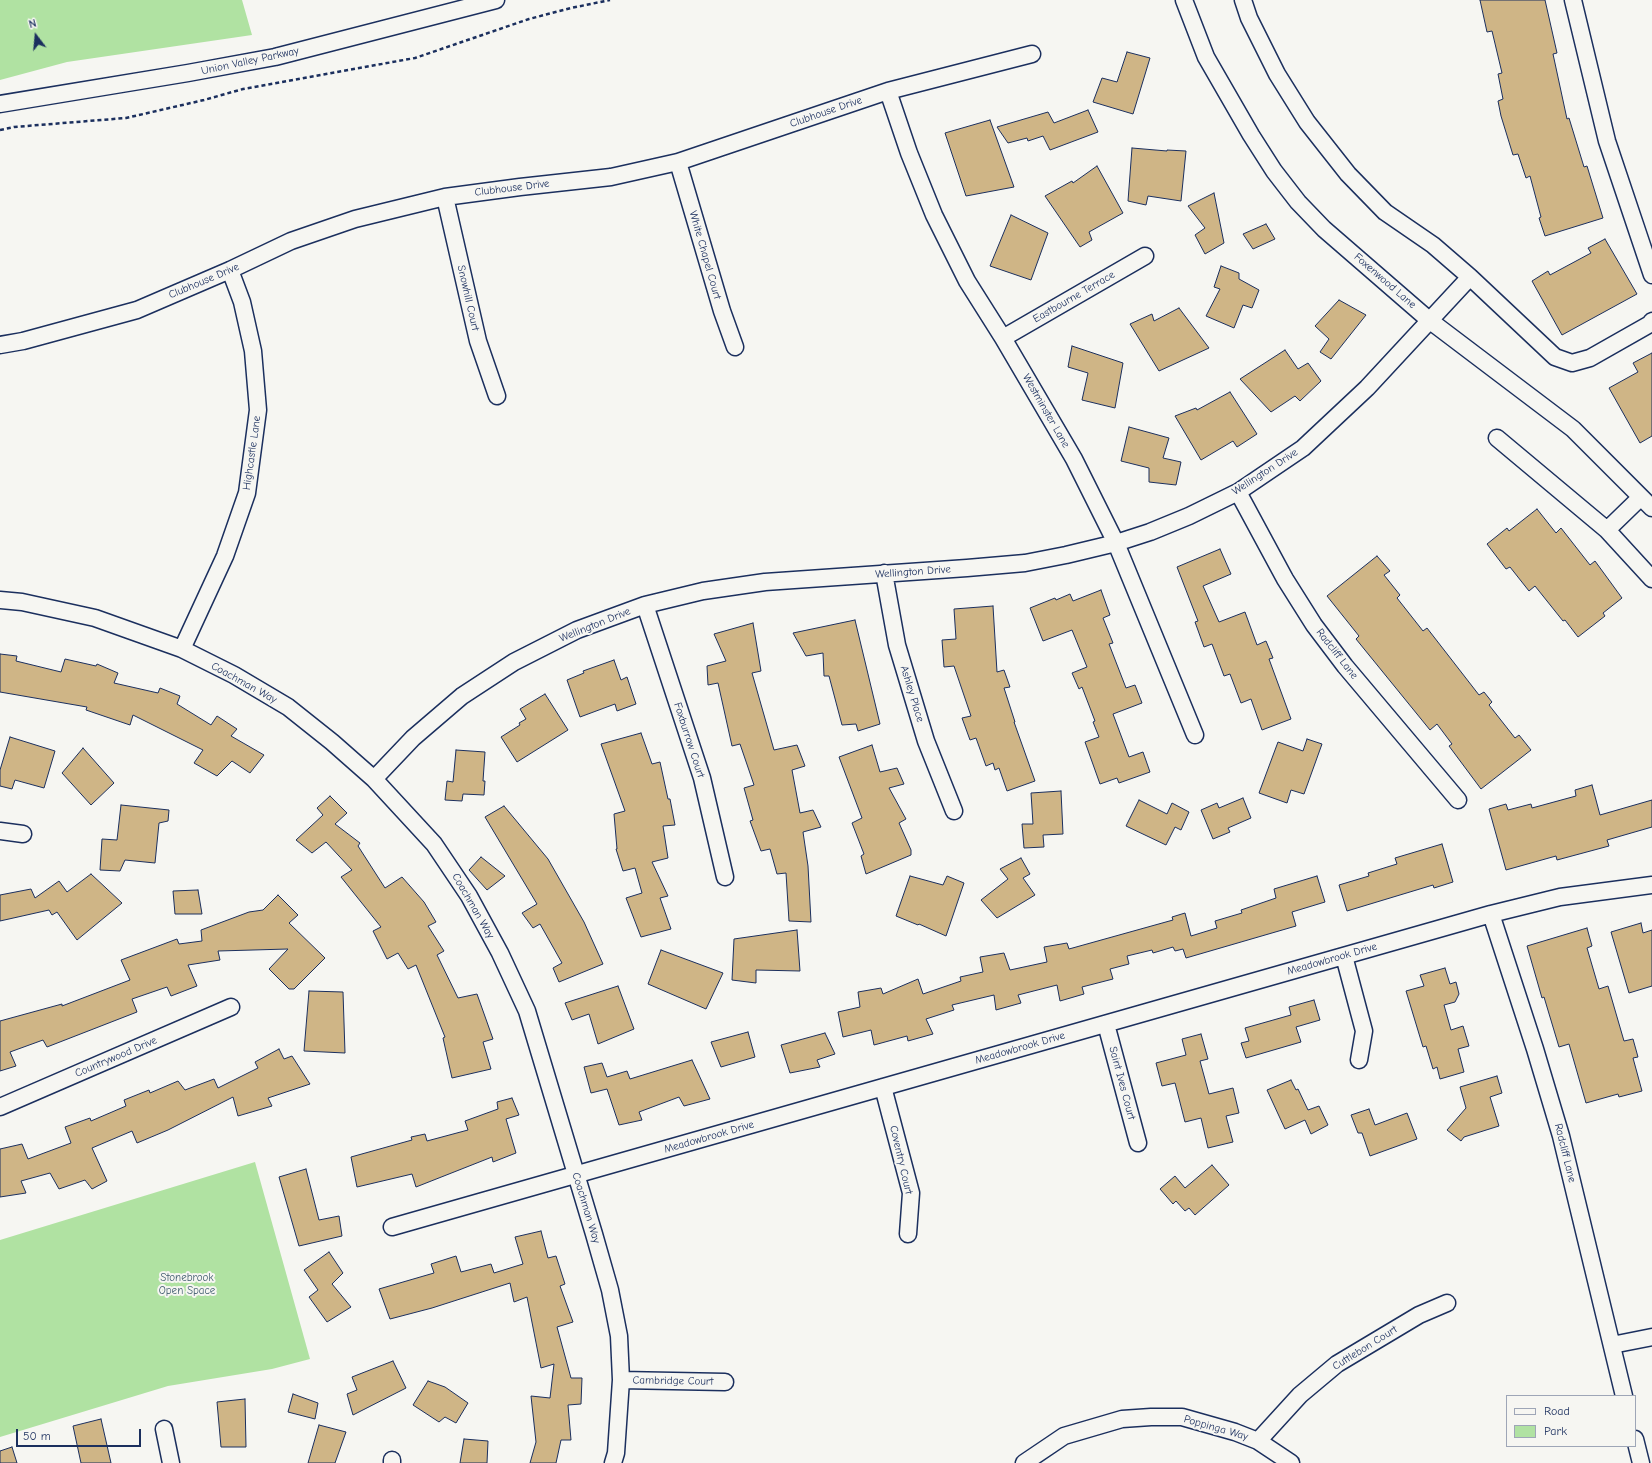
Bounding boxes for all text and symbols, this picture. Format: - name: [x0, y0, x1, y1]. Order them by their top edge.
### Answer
- north arrow: [16, 16, 56, 56]
- text: N: [27, 17, 38, 31]
- street label: Union Valley Parkway: [200, 44, 300, 78]
- street label: Clubhouse Drive: [788, 93, 864, 131]
- street label: Clubhouse Drive: [474, 177, 550, 199]
- street label: White Chapel Court: [686, 209, 724, 301]
- street label: Foxenwood Lane: [1351, 250, 1419, 312]
- street label: Clubhouse Drive: [167, 260, 241, 302]
- street label: Snowhill Court: [454, 264, 482, 332]
- street label: Eastbourne Terrace: [1031, 268, 1117, 326]
- street label: Westminster Lane: [1019, 372, 1073, 450]
- street label: Highcastle Lane: [240, 415, 264, 491]
- street label: Wellington Drive: [1230, 446, 1300, 498]
- street label: Wellington Drive: [875, 563, 951, 581]
- street label: Wellington Drive: [557, 605, 633, 645]
- street label: Radcliff Lane: [1313, 626, 1361, 682]
- street label: Coachman Way: [209, 659, 279, 707]
- street label: Ashley Place: [897, 664, 927, 724]
- street label: Foxburrow Court: [671, 701, 707, 779]
- street label: Coachman Way: [449, 871, 497, 941]
- street label: Meadowbrook Drive: [1286, 940, 1378, 978]
- street label: Meadowbrook Drive: [974, 1029, 1066, 1067]
- street label: Countrywood Drive: [73, 1034, 159, 1080]
- street label: Saint Ives Court: [1106, 1045, 1138, 1121]
- street label: Meadowbrook Drive: [663, 1118, 755, 1156]
- street label: Radcliff Lane: [1551, 1122, 1579, 1184]
- street label: Coventry Court: [887, 1124, 915, 1196]
- street label: Coachman Way: [569, 1171, 603, 1245]
- park label: Stonebrook Open Space: [159, 1271, 215, 1297]
- street label: Cuttlebon Court: [1330, 1323, 1400, 1373]
- street label: Cambridge Court: [632, 1374, 714, 1388]
- legend: [1506, 1395, 1636, 1447]
- text: Road: [1544, 1404, 1570, 1418]
- street label: Poppinga Way: [1182, 1413, 1250, 1443]
- scale bar: [18, 1421, 143, 1447]
- text: Park: [1544, 1424, 1567, 1438]
- text: 50 m: [23, 1429, 51, 1443]

